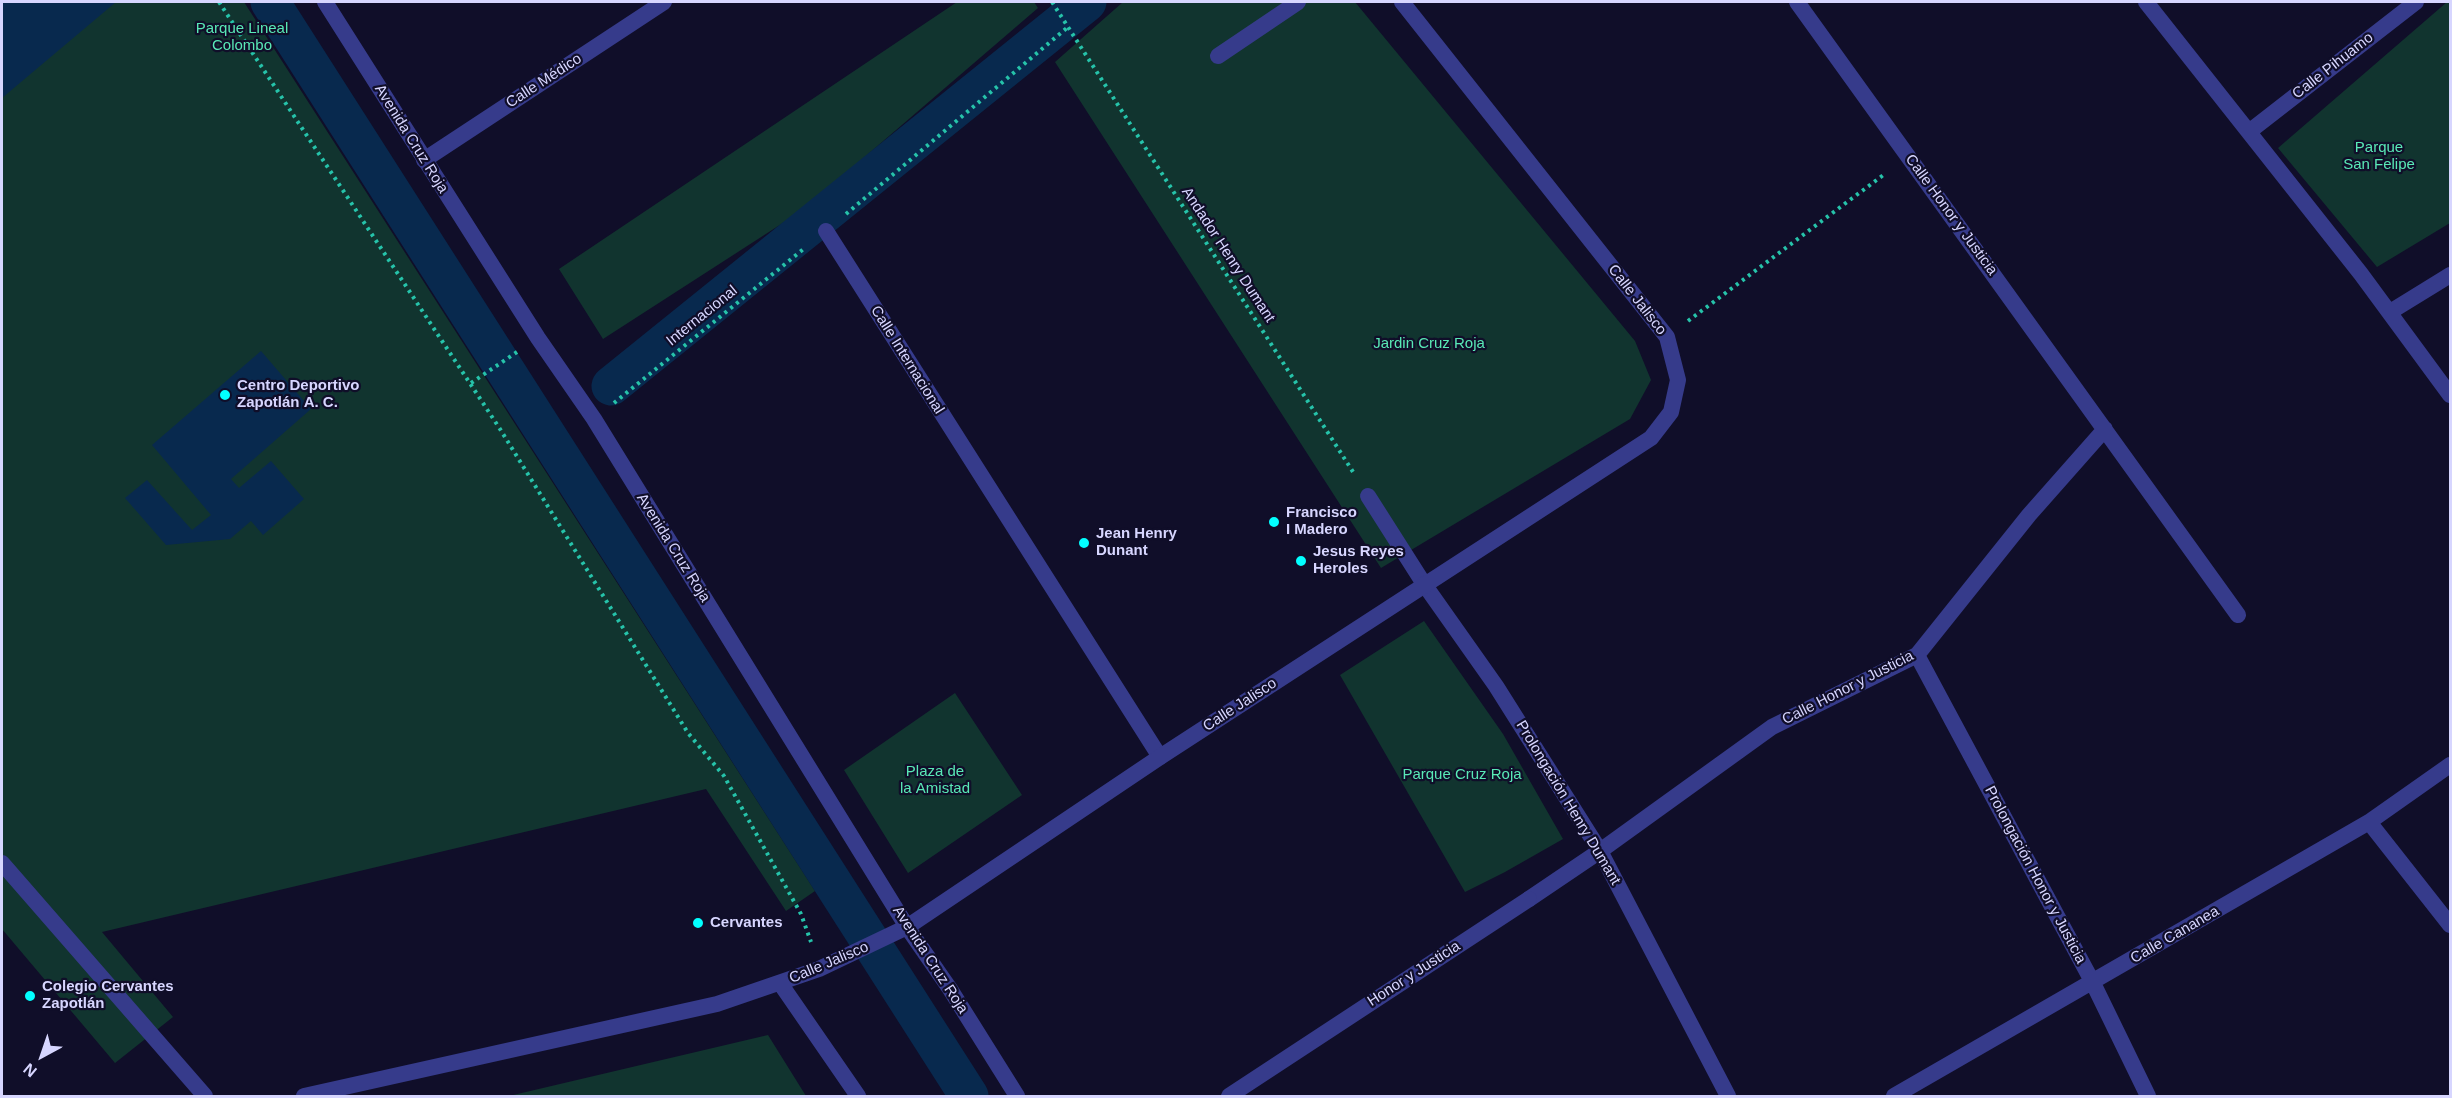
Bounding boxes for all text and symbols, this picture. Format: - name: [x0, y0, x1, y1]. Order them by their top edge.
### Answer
- park label: Parque Lineal Colombo: [196, 20, 288, 55]
- street label: Calle Pihuamo: [2289, 29, 2377, 103]
- street label: Calle Médico: [503, 50, 585, 112]
- street label: Avenida Cruz Roja: [370, 81, 452, 197]
- park label: Parque San Felipe: [2343, 139, 2415, 174]
- street label: Calle Honor y Justicia: [1901, 151, 2001, 279]
- street label: Andador Henry Dumant: [1178, 184, 1278, 326]
- street label: Calle Jalisco: [1604, 261, 1670, 339]
- street label: Internacional: [663, 282, 741, 350]
- street label: Calle Internacional: [866, 303, 948, 417]
- park label: Jardin Cruz Roja: [1373, 335, 1485, 353]
- place label: Centro Deportivo Zapotlán A. C.: [237, 377, 360, 412]
- marker: Centro Deportivo Zapotlán A. C.: [218, 388, 232, 402]
- street label: Avenida Cruz Roja: [632, 490, 714, 606]
- place label: Francisco I Madero: [1286, 504, 1357, 539]
- marker: Francisco I Madero: [1267, 515, 1281, 529]
- place label: Jean Henry Dunant: [1096, 525, 1177, 560]
- marker: Jean Henry Dunant: [1077, 536, 1091, 550]
- place label: Jesus Reyes Heroles: [1313, 543, 1404, 578]
- marker: Jesus Reyes Heroles: [1294, 554, 1308, 568]
- street label: Calle Honor y Justicia: [1779, 647, 1917, 729]
- street label: Calle Jalisco: [1200, 675, 1280, 735]
- street label: Prolongación Henry Dumant: [1512, 718, 1624, 888]
- park label: Plaza de la Amistad: [900, 763, 970, 798]
- park label: Parque Cruz Roja: [1402, 766, 1522, 784]
- street label: Prolongación Honor y Justicia: [1980, 783, 2090, 967]
- street label: Calle Cananea: [2128, 902, 2222, 968]
- street label: Avenida Cruz Roja: [888, 903, 972, 1017]
- place label: Cervantes: [710, 914, 783, 932]
- marker: Cervantes: [691, 916, 705, 930]
- street label: Honor y Justicia: [1364, 937, 1464, 1011]
- street label: Calle Jalisco: [787, 938, 871, 988]
- place label: Colegio Cervantes Zapotlán: [42, 978, 174, 1013]
- marker: Colegio Cervantes Zapotlán: [23, 989, 37, 1003]
- north arrow: [12, 1026, 72, 1086]
- text: N: [20, 1060, 40, 1080]

